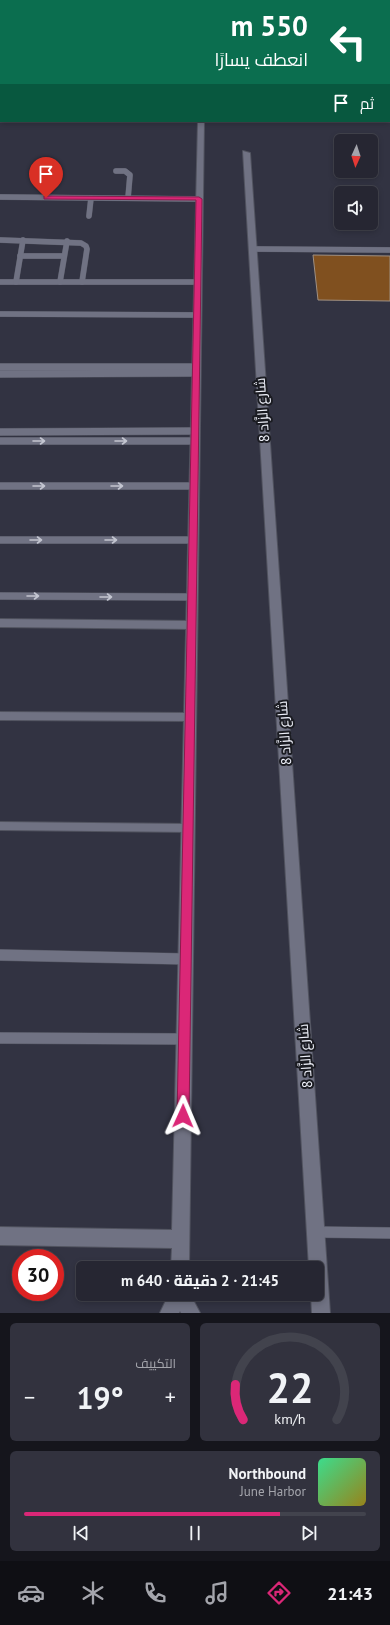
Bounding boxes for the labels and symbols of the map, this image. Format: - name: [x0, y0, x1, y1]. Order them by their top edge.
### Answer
- north arrow: [334, 134, 378, 178]
- pin: [29, 157, 63, 198]
- street label: شارع الزَّاد 8: [250, 377, 273, 443]
- one-way arrow: [32, 437, 45, 445]
- one-way arrow: [114, 437, 127, 445]
- one-way arrow: [32, 482, 45, 490]
- one-way arrow: [110, 482, 123, 490]
- one-way arrow: [29, 536, 42, 544]
- one-way arrow: [104, 536, 117, 544]
- one-way arrow: [26, 592, 39, 600]
- one-way arrow: [99, 593, 112, 601]
- street label: شارع الزَّاد 8: [272, 700, 295, 766]
- street label: شارع الزَّاد 8: [293, 1023, 316, 1089]
- position arrow: [162, 1095, 204, 1137]
- speed limit sign: 30: [12, 1249, 64, 1301]

